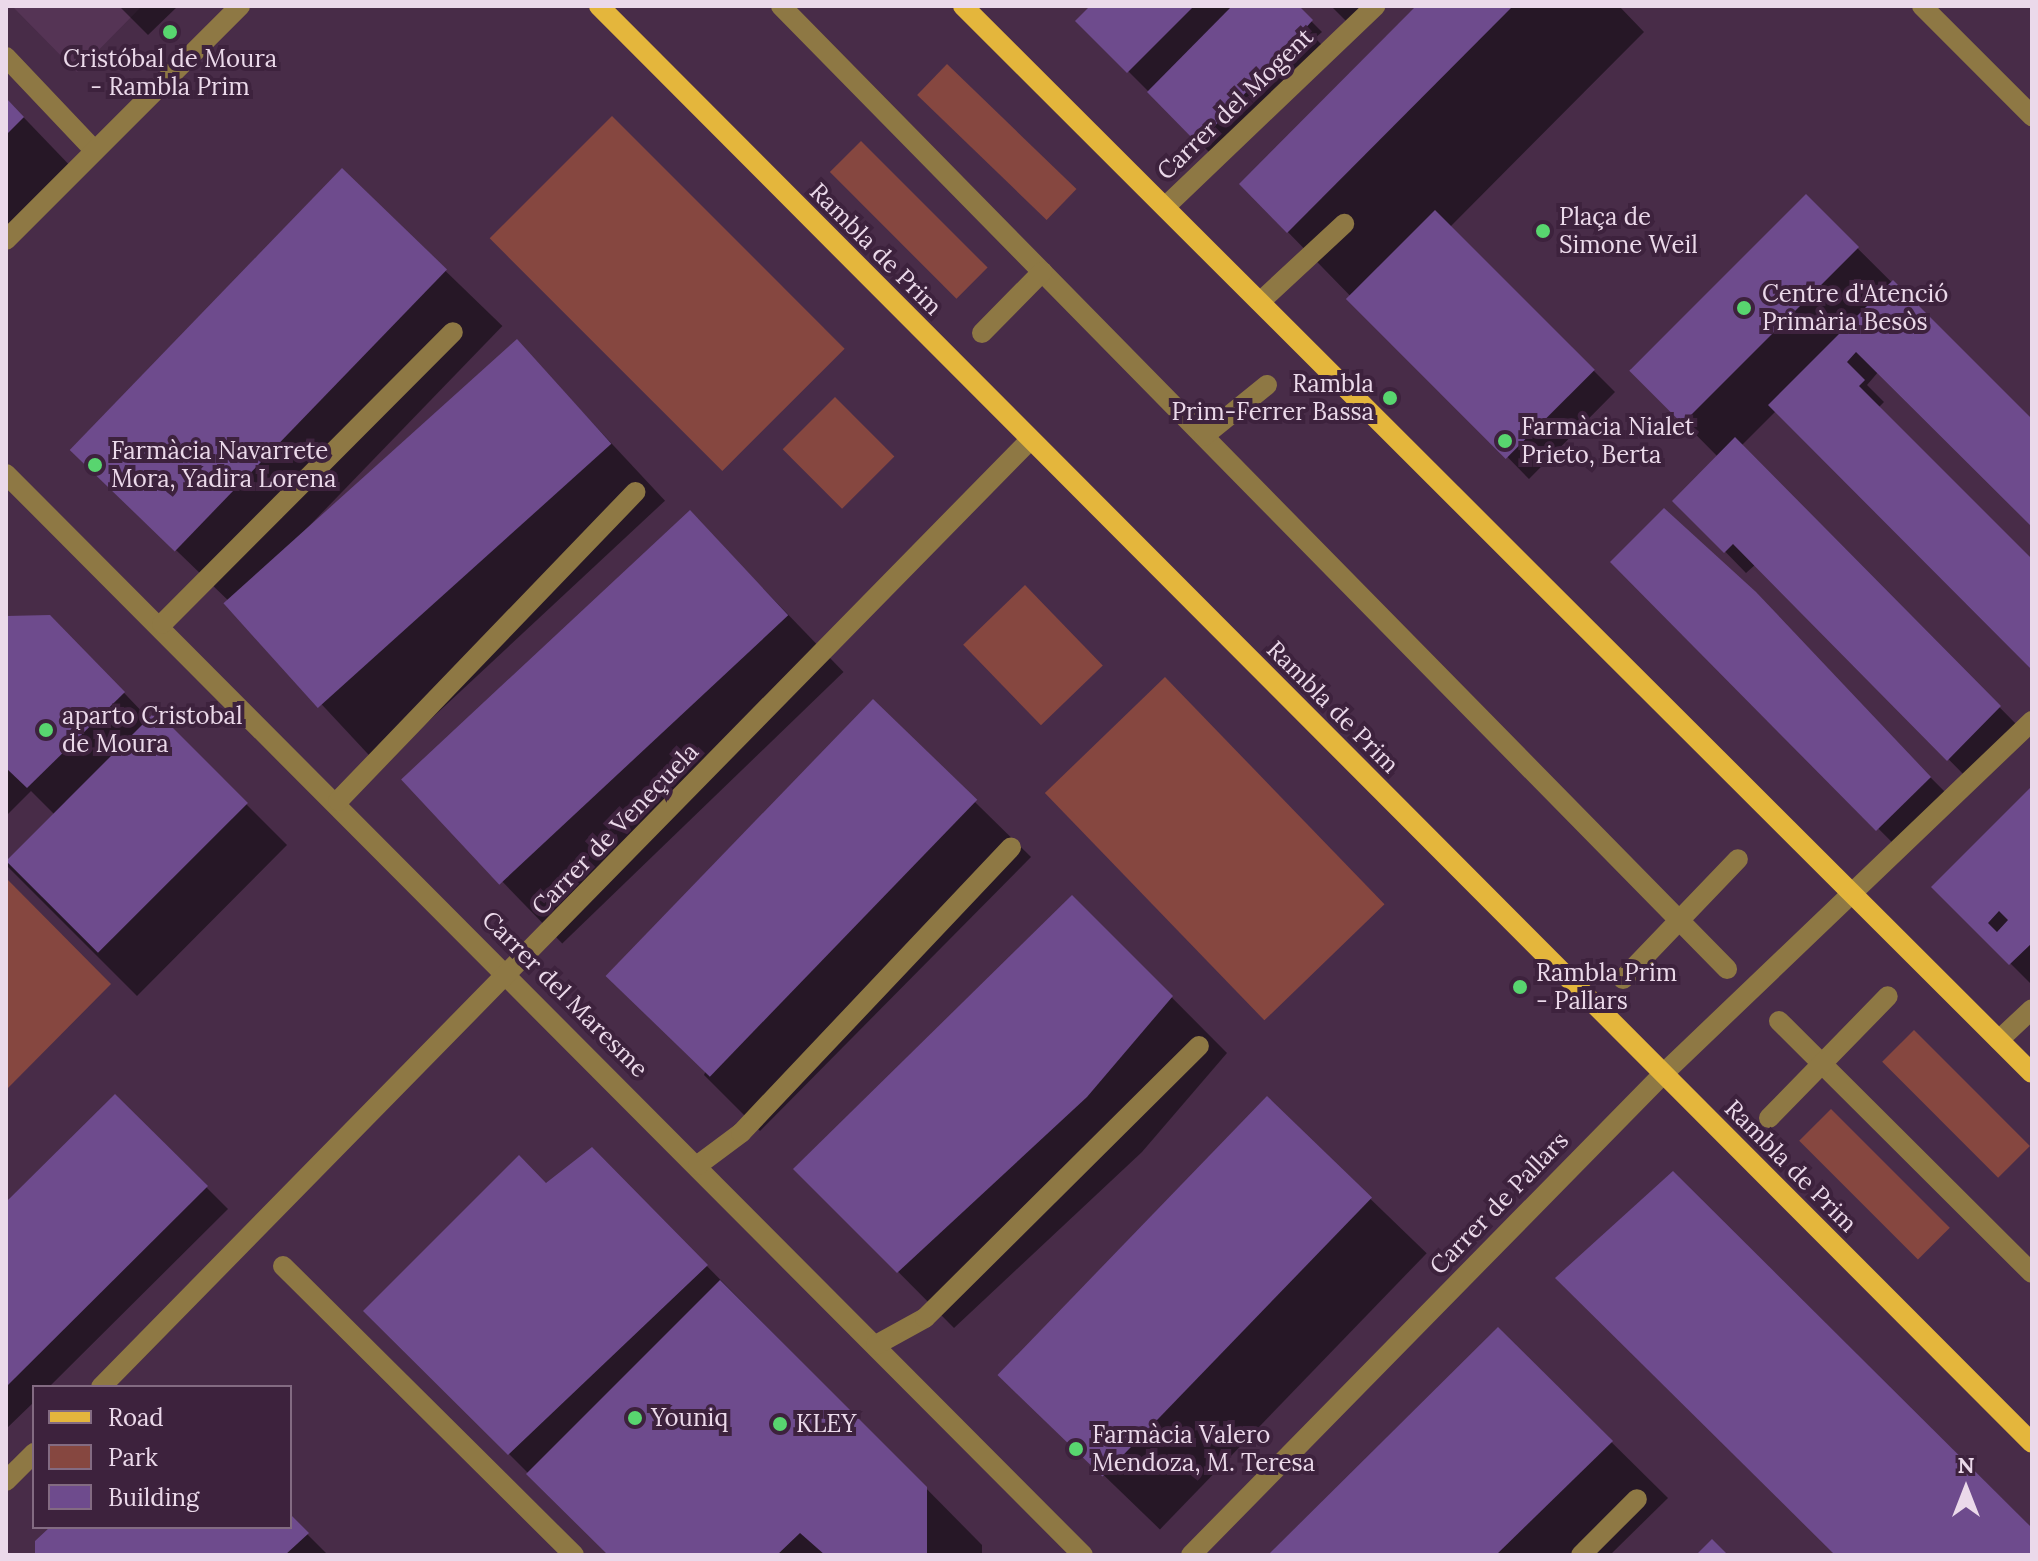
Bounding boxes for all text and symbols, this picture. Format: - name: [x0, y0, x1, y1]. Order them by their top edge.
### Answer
- street label: Carrer del Mogent: [1151, 22, 1319, 186]
- marker: Cristóbal de Moura - Rambla Prim: [161, 23, 179, 41]
- place label: Cristóbal de Moura - Rambla Prim: [63, 45, 277, 101]
- street label: Rambla de Prim: [804, 177, 948, 321]
- place label: Plaça de Simone Weil: [1559, 203, 1698, 259]
- marker: Plaça de Simone Weil: [1534, 222, 1552, 240]
- place label: Centre d'Atenció Primària Besòs: [1762, 280, 1948, 336]
- marker: Centre d'Atenció Primària Besòs: [1733, 297, 1755, 319]
- place label: Rambla Prim-Ferrer Bassa: [1171, 370, 1374, 426]
- marker: Rambla Prim-Ferrer Bassa: [1381, 389, 1399, 407]
- place label: Farmàcia Nialet Prieto, Berta: [1521, 413, 1694, 469]
- marker: Farmàcia Nialet Prieto, Berta: [1496, 432, 1514, 450]
- place label: Farmàcia Navarrete Mora, Yadira Lorena: [111, 437, 336, 493]
- marker: Farmàcia Navarrete Mora, Yadira Lorena: [86, 456, 104, 474]
- street label: Rambla de Prim: [1261, 635, 1405, 779]
- place label: aparto Cristobal de Moura: [62, 702, 243, 758]
- marker: aparto Cristobal de Moura: [37, 721, 55, 739]
- street label: Carrer de Veneçuela: [526, 737, 704, 921]
- street label: Carrer del Maresme: [476, 905, 654, 1083]
- place label: Rambla Prim - Pallars: [1536, 959, 1677, 1015]
- marker: Rambla Prim - Pallars: [1511, 978, 1529, 996]
- street label: Rambla de Prim: [1719, 1094, 1863, 1238]
- street label: Carrer de Pallars: [1424, 1126, 1574, 1280]
- legend: [32, 1385, 292, 1529]
- text: Road: [108, 1402, 164, 1433]
- place label: Youniq: [651, 1404, 728, 1432]
- marker: Youniq: [626, 1409, 644, 1427]
- place label: KLEY: [796, 1410, 856, 1438]
- marker: KLEY: [771, 1415, 789, 1433]
- place label: Farmàcia Valero Mendoza, M. Teresa: [1092, 1421, 1315, 1477]
- marker: Farmàcia Valero Mendoza, M. Teresa: [1067, 1440, 1085, 1458]
- text: Park: [108, 1442, 158, 1473]
- north arrow: [1926, 1449, 2006, 1529]
- text: N: [1957, 1451, 1975, 1479]
- text: Building: [108, 1482, 199, 1513]

